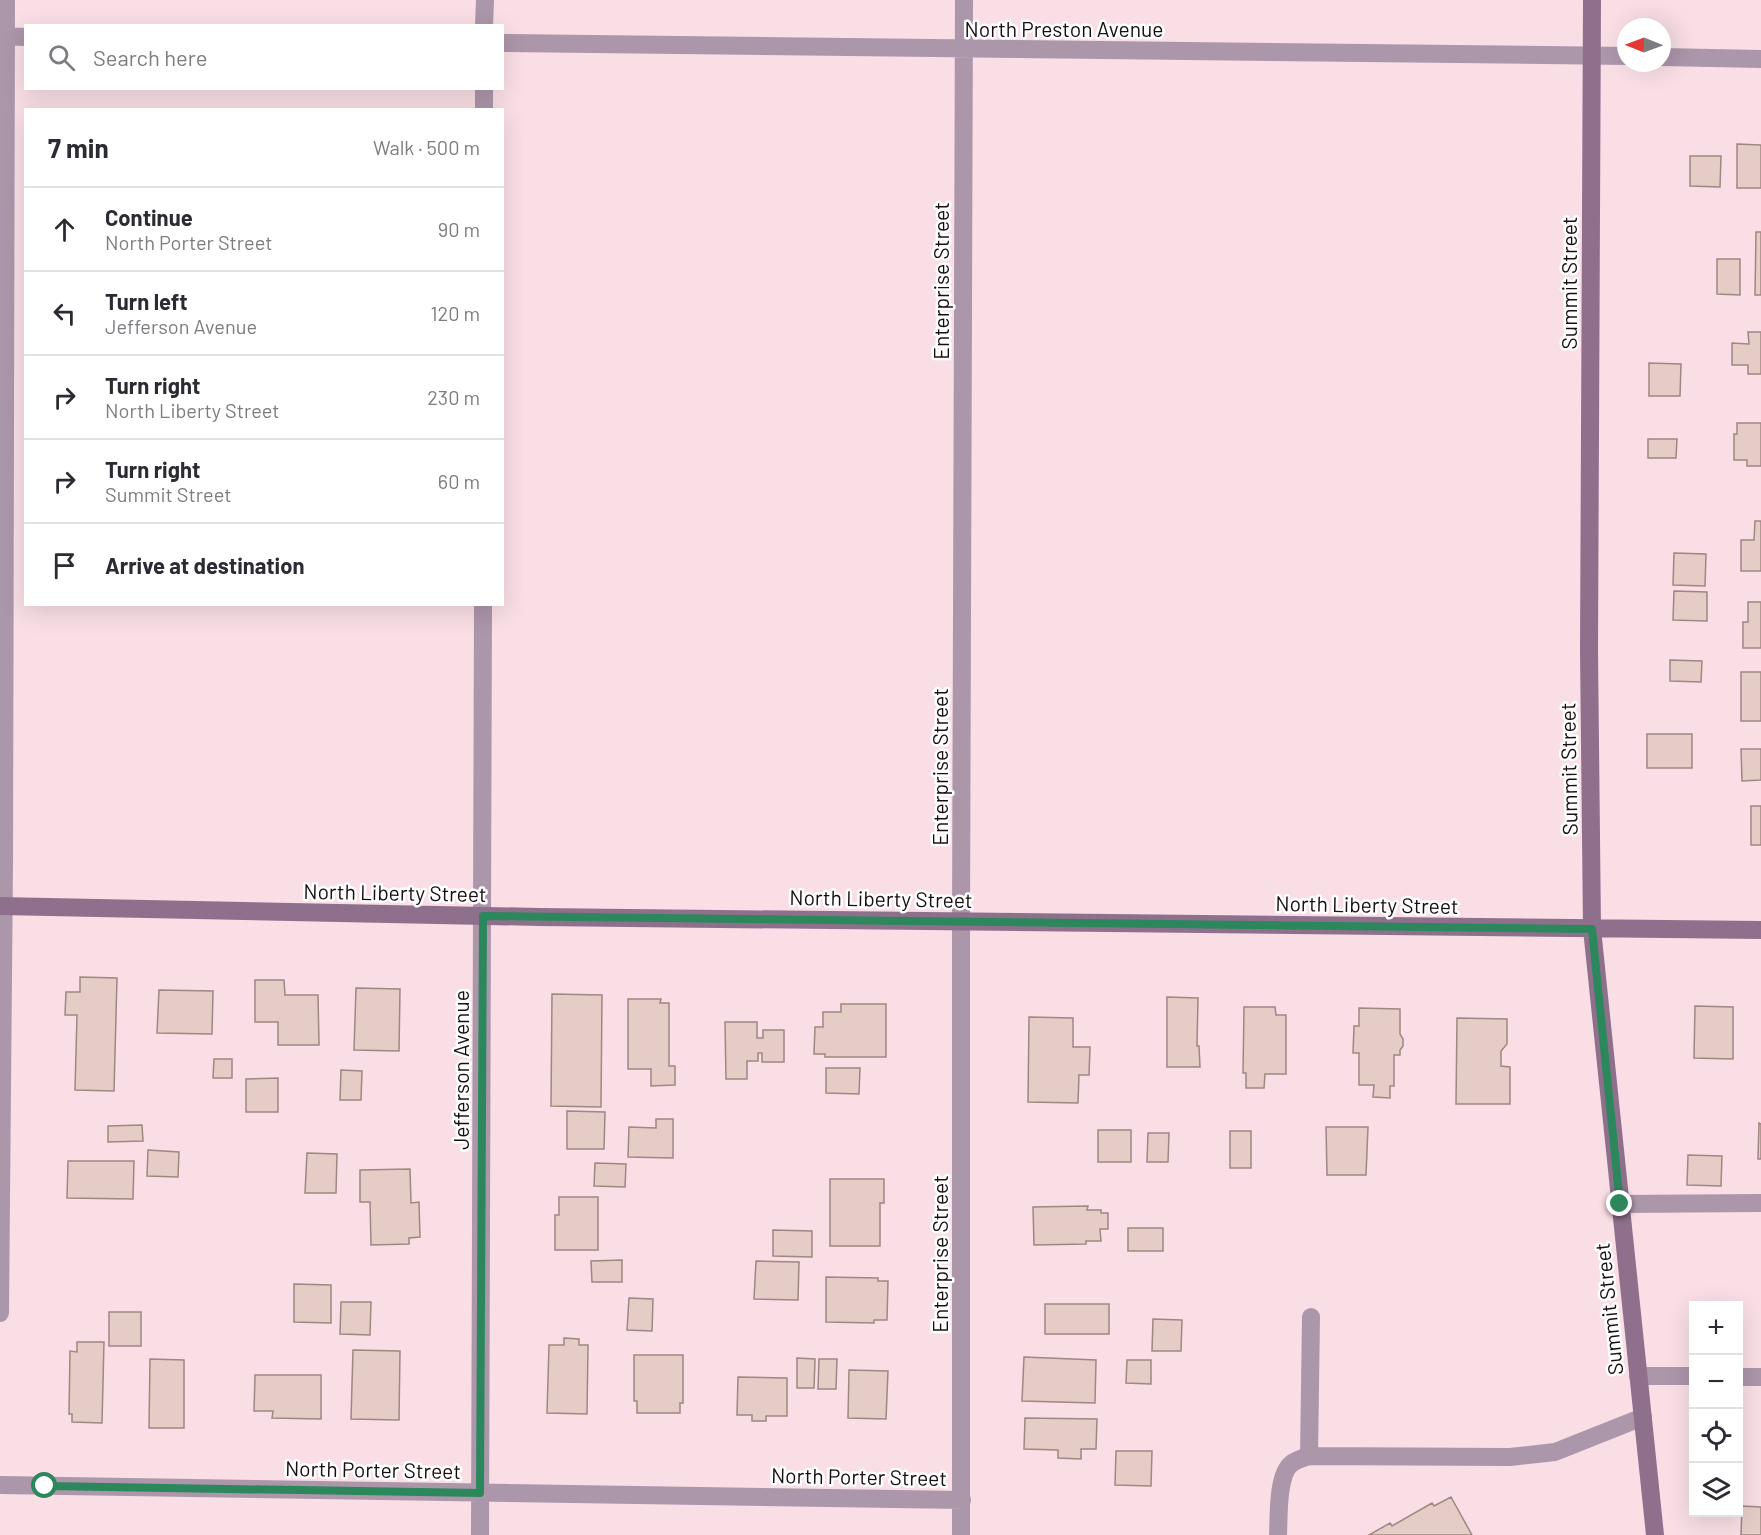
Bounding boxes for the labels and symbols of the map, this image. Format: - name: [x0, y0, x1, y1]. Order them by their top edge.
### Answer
- street label: North Preston Avenue: [965, 16, 1163, 41]
- north arrow: [1617, 18, 1671, 72]
- street label: Enterprise Street: [928, 202, 953, 360]
- street label: Summit Street: [1556, 217, 1581, 349]
- street label: Enterprise Street: [927, 688, 952, 846]
- street label: Summit Street: [1554, 702, 1582, 836]
- street label: North Liberty Street: [303, 878, 487, 906]
- street label: North Liberty Street: [789, 884, 973, 912]
- street label: North Liberty Street: [1275, 890, 1459, 918]
- street label: Jefferson Avenue: [448, 990, 473, 1150]
- street label: Enterprise Street: [927, 1175, 952, 1333]
- route end: [1606, 1190, 1632, 1216]
- street label: Summit Street: [1589, 1242, 1627, 1376]
- street label: North Porter Street: [285, 1455, 461, 1483]
- street label: North Porter Street: [771, 1462, 947, 1490]
- route start: [31, 1472, 57, 1498]

